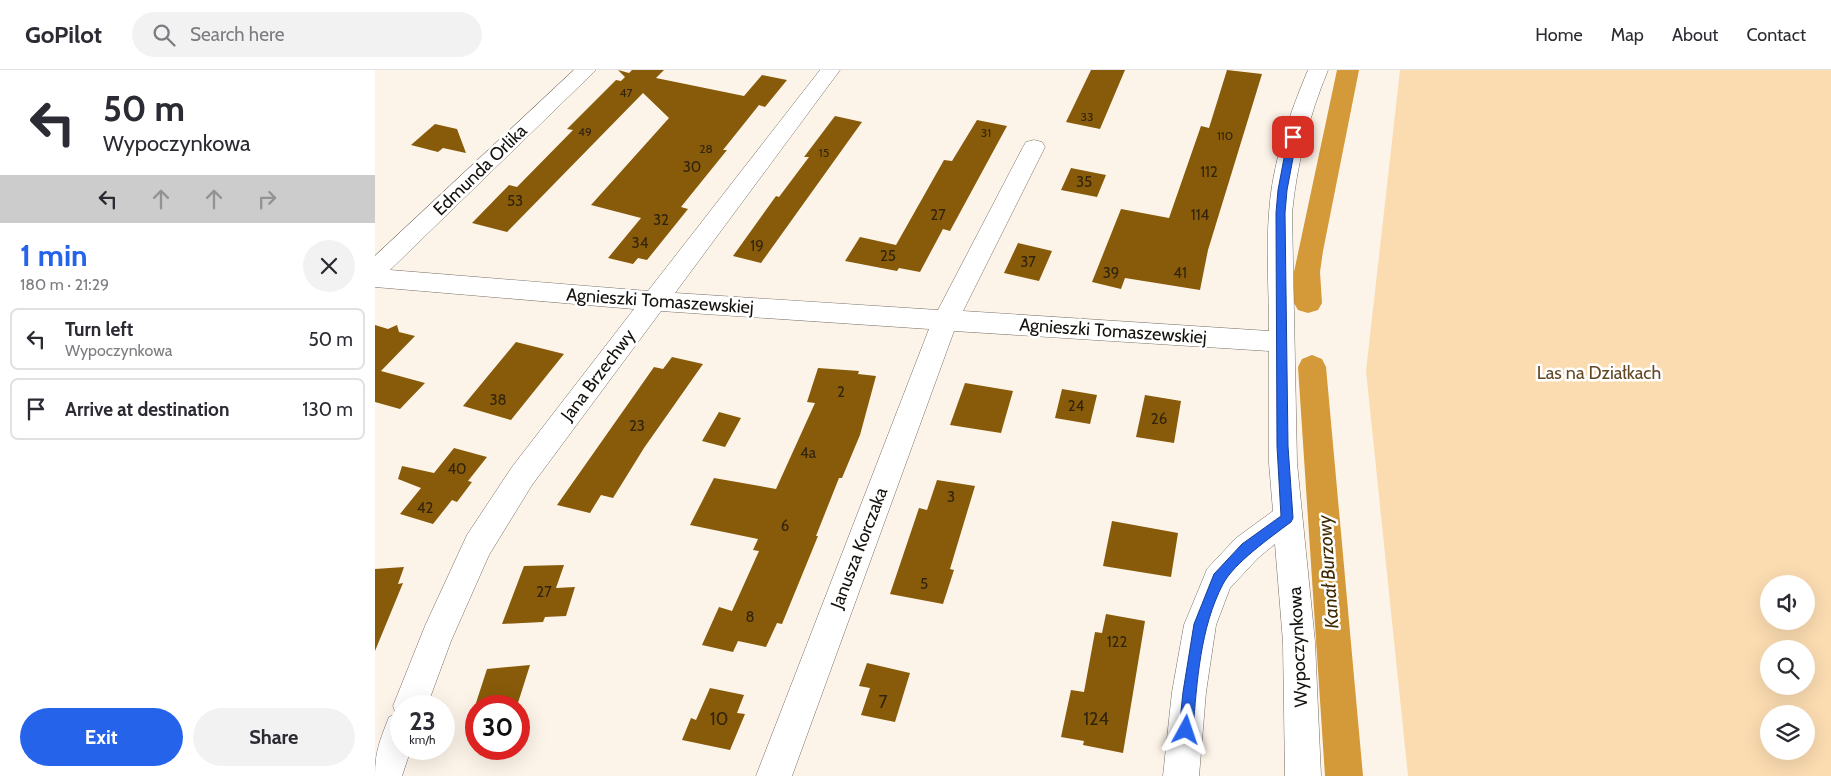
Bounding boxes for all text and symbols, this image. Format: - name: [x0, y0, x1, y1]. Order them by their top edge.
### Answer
- search box: [132, 12, 482, 57]
- text: GoPilot: [25, 20, 102, 49]
- icon: search: [150, 21, 178, 49]
- text: Search here: [190, 23, 284, 46]
- text: Home: [1535, 24, 1583, 46]
- text: Map: [1611, 24, 1644, 46]
- text: About: [1672, 24, 1718, 46]
- text: Contact: [1746, 24, 1806, 46]
- house number: 47: [620, 85, 632, 100]
- text: 50 m: [103, 87, 185, 130]
- icon: left: [20, 90, 85, 155]
- house number: 33: [1081, 109, 1093, 124]
- pin: [1272, 116, 1314, 158]
- street label: Edmunda Orlika: [429, 120, 532, 220]
- icon: arrive: [1279, 123, 1307, 151]
- house number: 49: [578, 124, 592, 139]
- house number: 31: [981, 125, 991, 140]
- house number: 110: [1217, 128, 1233, 143]
- text: Wypoczynkowa: [103, 130, 251, 157]
- house number: 28: [699, 141, 713, 156]
- house number: 15: [819, 145, 829, 160]
- house number: 30: [683, 158, 701, 176]
- house number: 112: [1200, 163, 1218, 181]
- house number: 35: [1076, 173, 1092, 191]
- icon: left: [94, 185, 122, 213]
- icon: ahead: [147, 185, 175, 213]
- icon: ahead: [200, 185, 228, 213]
- icon: right: [253, 185, 281, 213]
- house number: 53: [507, 192, 523, 210]
- house number: 27: [930, 206, 946, 224]
- house number: 114: [1191, 206, 1210, 224]
- house number: 32: [653, 211, 669, 229]
- house number: 34: [632, 234, 649, 252]
- text: 1 min: [20, 237, 88, 274]
- house number: 19: [750, 237, 764, 255]
- button: close: [303, 240, 355, 292]
- house number: 25: [880, 247, 896, 265]
- house number: 37: [1020, 253, 1036, 271]
- house number: 39: [1103, 264, 1119, 282]
- house number: 41: [1173, 264, 1187, 282]
- text: 180 m · 21:29: [20, 275, 109, 294]
- street label: Agnieszki Tomaszewskiej: [566, 283, 754, 319]
- street label: Agnieszki Tomaszewskiej: [1019, 313, 1207, 349]
- text: Turn left: [65, 318, 133, 341]
- icon: left: [22, 325, 50, 353]
- street label: Jana Brzechwy: [556, 325, 640, 426]
- text: 50 m: [309, 328, 353, 351]
- text: Wypoczynkowa: [65, 341, 172, 360]
- park label: Las na Działkach: [1537, 362, 1661, 384]
- house number: 2: [837, 383, 845, 401]
- house number: 38: [489, 391, 507, 409]
- icon: arrive: [22, 395, 50, 423]
- house number: 24: [1068, 397, 1085, 415]
- text: Arrive at destination: [65, 398, 229, 421]
- text: 130 m: [302, 398, 353, 421]
- house number: 26: [1151, 410, 1167, 428]
- house number: 23: [629, 417, 645, 435]
- house number: 4a: [800, 444, 817, 462]
- house number: 40: [447, 460, 467, 478]
- street label: Janusza Korczaka: [825, 484, 892, 613]
- house number: 3: [947, 488, 955, 506]
- house number: 42: [417, 499, 433, 517]
- water label: Kanał Burzowy: [1312, 513, 1343, 630]
- house number: 6: [781, 517, 789, 535]
- house number: 5: [920, 575, 928, 593]
- map controls: [1760, 575, 1815, 760]
- button: sound: [1760, 575, 1815, 630]
- house number: 27: [536, 583, 552, 601]
- street label: Wypoczynkowa: [1284, 586, 1312, 708]
- house number: 8: [745, 608, 755, 626]
- house number: 122: [1107, 633, 1127, 651]
- button: search: [1760, 640, 1815, 695]
- house number: 7: [878, 691, 888, 713]
- speed limit sign: 30: [465, 695, 530, 760]
- position arrow: [1159, 703, 1211, 755]
- button: layers: [1760, 705, 1815, 760]
- text: 23: [409, 706, 436, 736]
- button: Exit: [20, 708, 183, 766]
- button: Share: [193, 708, 355, 766]
- house number: 10: [710, 708, 728, 730]
- house number: 124: [1083, 708, 1109, 730]
- text: km/h: [409, 732, 436, 747]

